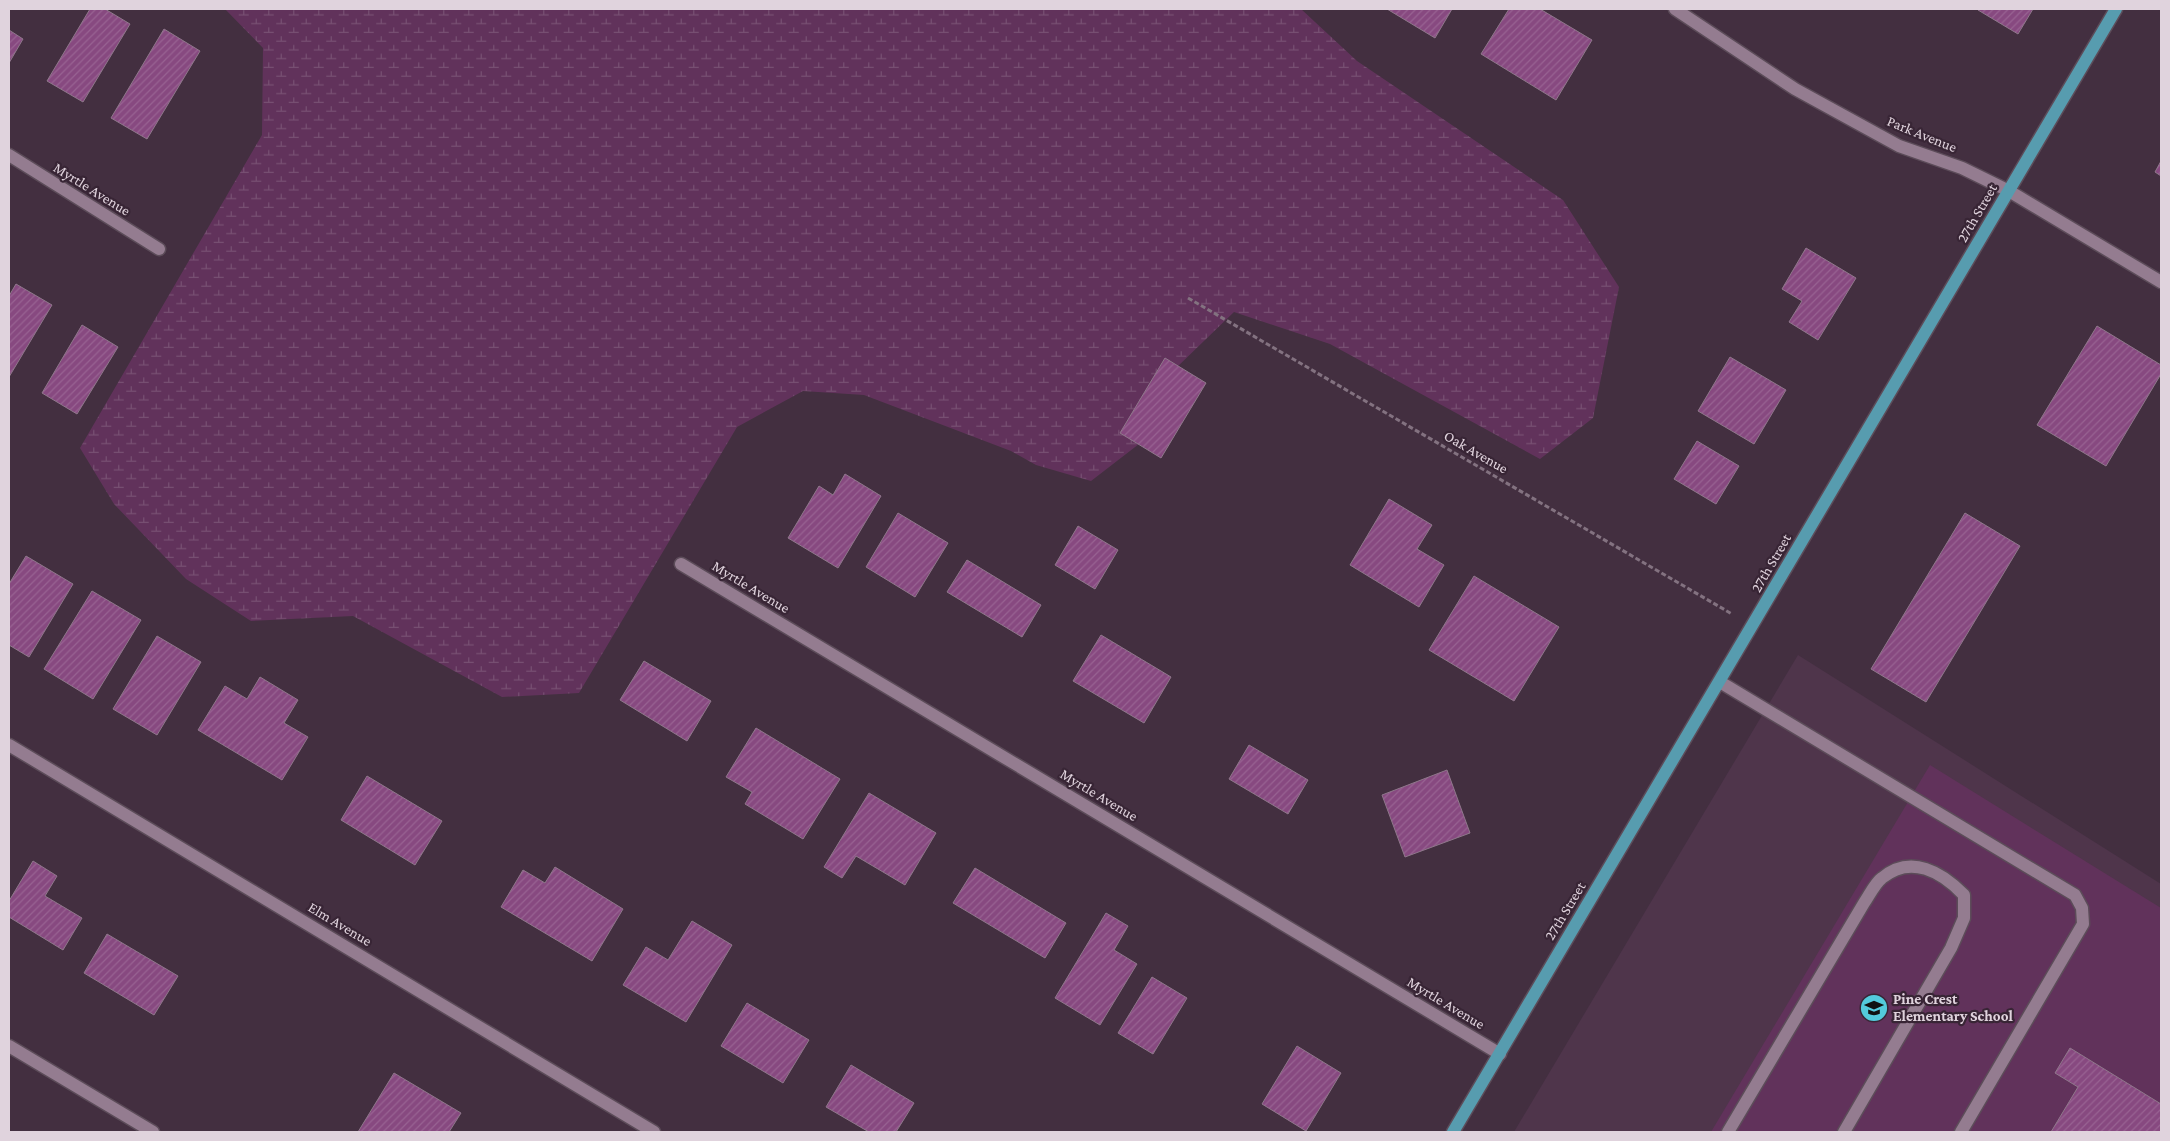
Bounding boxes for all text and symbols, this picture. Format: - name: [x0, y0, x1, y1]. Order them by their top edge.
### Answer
- street label: Park Avenue: [1885, 113, 1960, 155]
- street label: Myrtle Avenue: [50, 159, 134, 220]
- street label: 27th Street: [1954, 180, 2001, 245]
- street label: Oak Avenue: [1441, 427, 1511, 477]
- street label: 27th Street: [1748, 530, 1795, 595]
- street label: Myrtle Avenue: [709, 558, 793, 617]
- street label: Myrtle Avenue: [1057, 766, 1141, 825]
- street label: 27th Street: [1541, 878, 1589, 943]
- street label: Elm Avenue: [305, 899, 375, 949]
- street label: Myrtle Avenue: [1404, 974, 1488, 1033]
- place label: Pine Crest Elementary School: [1893, 991, 2013, 1024]
- school or university icon: Pine Crest Elementary School: [1859, 993, 1889, 1023]

